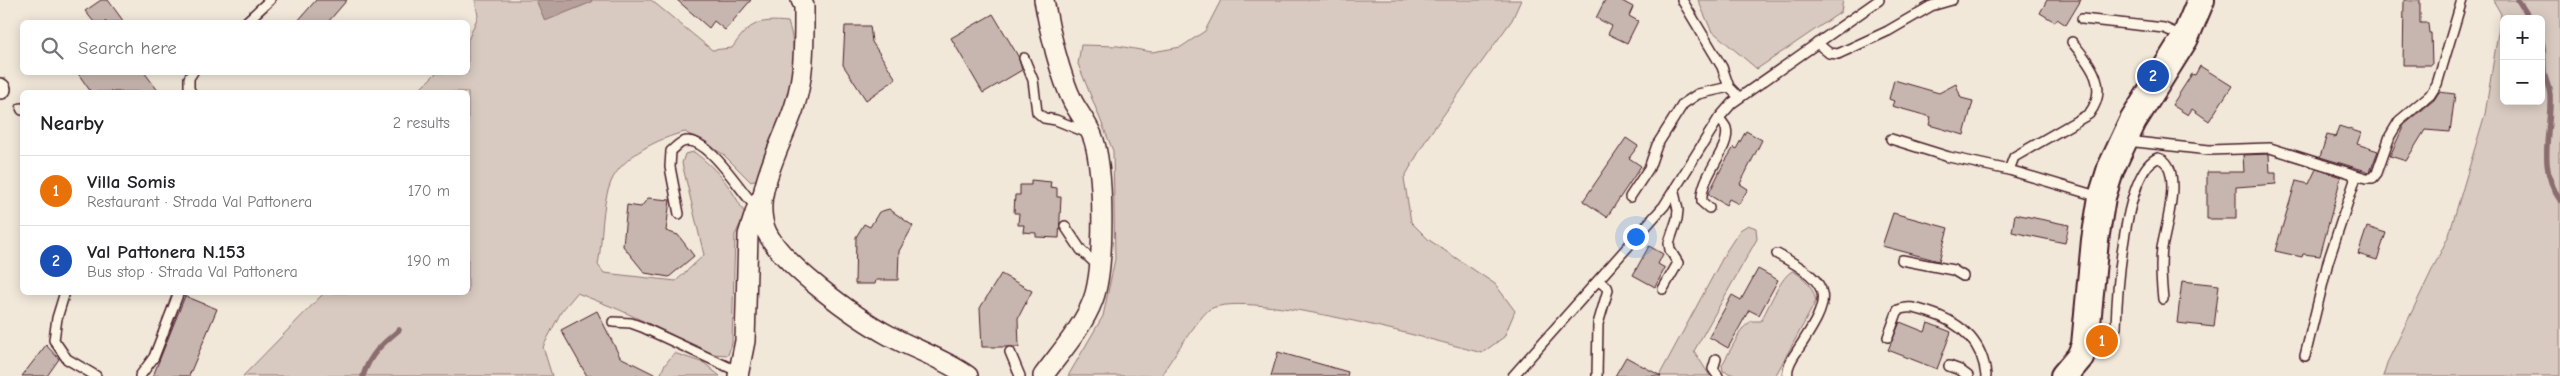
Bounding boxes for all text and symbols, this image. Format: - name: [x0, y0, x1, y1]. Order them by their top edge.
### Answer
- map controls: [2500, 15, 2545, 105]
- button: +: [2500, 15, 2545, 60]
- search box: [20, 20, 470, 75]
- icon: search: [38, 34, 66, 62]
- text: Search here: [78, 37, 177, 59]
- pin: 2: [2137, 57, 2169, 95]
- button: −: [2500, 60, 2545, 105]
- text: Nearby: [40, 111, 104, 135]
- text: 2 results: [393, 114, 450, 132]
- text: Villa Somis: [87, 171, 175, 193]
- text: 1: [53, 182, 59, 200]
- text: 170 m: [408, 182, 450, 200]
- text: Restaurant · Strada Val Pattonera: [87, 193, 312, 211]
- your location: [1623, 224, 1649, 250]
- text: Val Pattonera N.153: [87, 241, 245, 263]
- text: 2: [52, 252, 60, 270]
- text: 190 m: [407, 252, 450, 270]
- text: Bus stop · Strada Val Pattonera: [87, 263, 298, 281]
- pin: 1: [2086, 322, 2118, 360]

